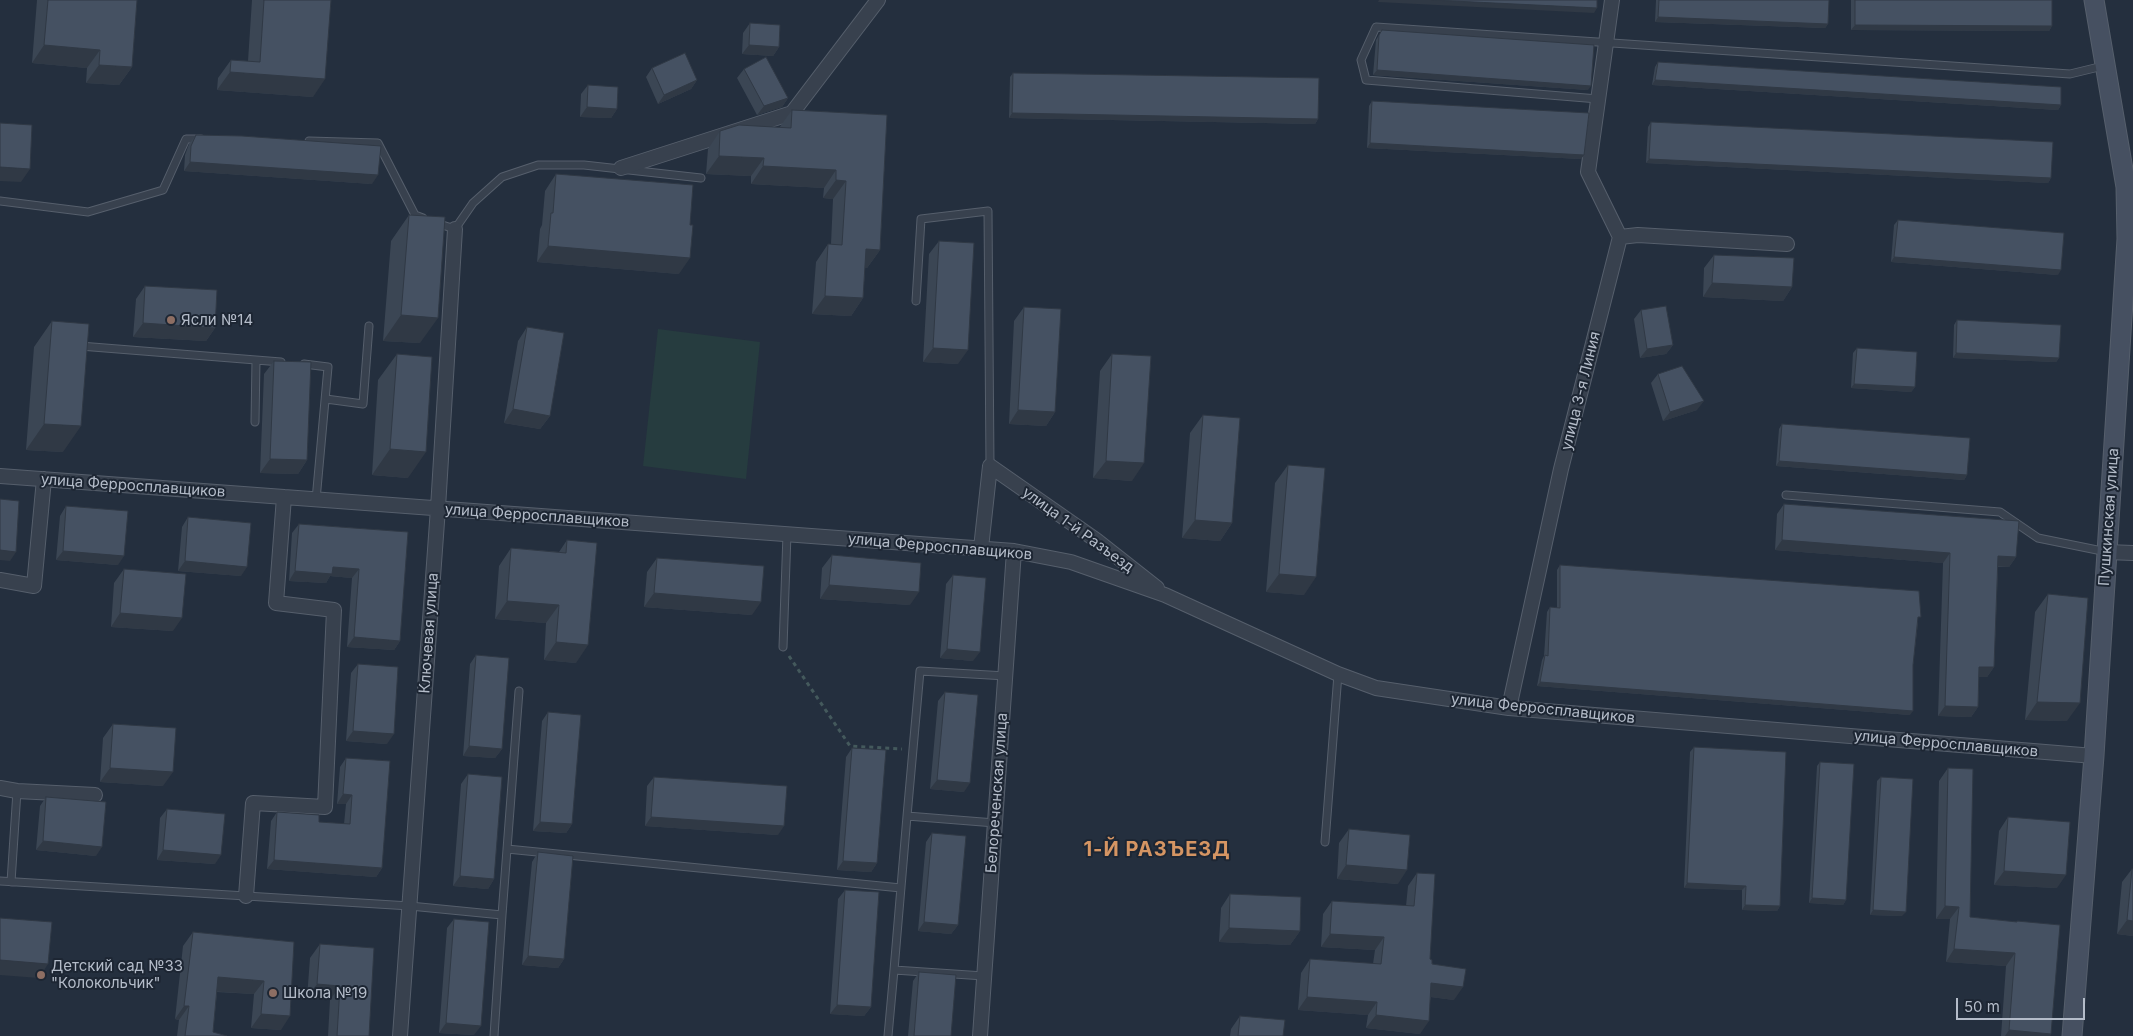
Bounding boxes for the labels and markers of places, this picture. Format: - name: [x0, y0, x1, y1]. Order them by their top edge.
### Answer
- place label: Ясли №14: [181, 311, 253, 329]
- marker: Ясли №14: [165, 314, 177, 326]
- place label: Детский сад №33 "Колокольчик": [51, 957, 183, 992]
- marker: Детский сад №33 "Колокольчик": [35, 969, 47, 981]
- place label: Школа №19: [283, 984, 367, 1002]
- marker: Школа №19: [267, 987, 279, 999]

